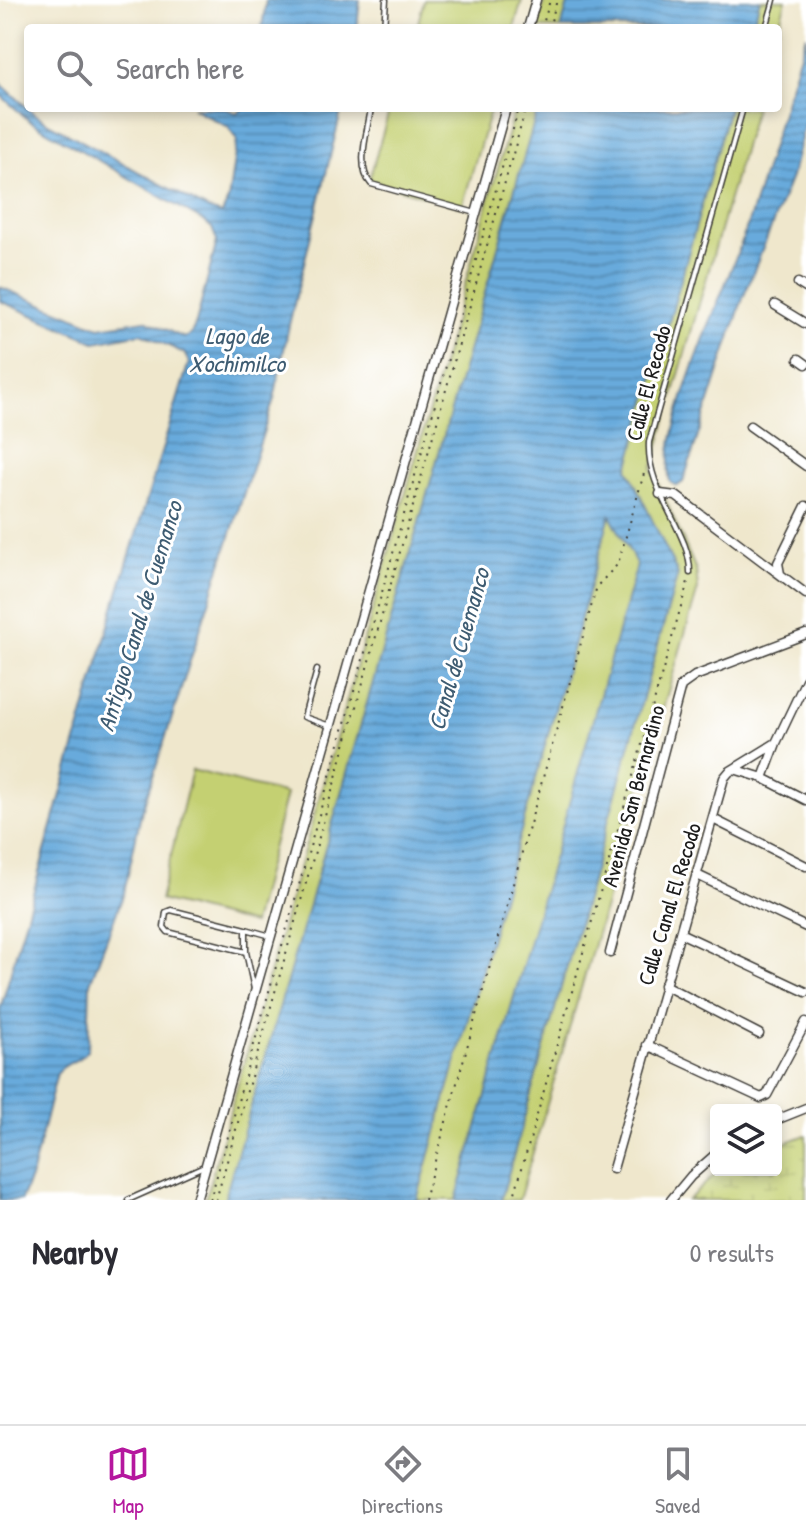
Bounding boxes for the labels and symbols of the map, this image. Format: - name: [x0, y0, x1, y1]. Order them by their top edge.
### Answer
- water label: Lago de Xochimilco: [189, 319, 287, 379]
- street label: Calle El Recodo: [618, 322, 678, 444]
- water label: Antiguo Canal de Cuemanco: [89, 495, 191, 735]
- water label: Canal de Cuemanco: [420, 562, 497, 734]
- street label: Avenida San Bernardino: [594, 702, 672, 890]
- street label: Calle Canal El Recodo: [630, 819, 708, 989]

